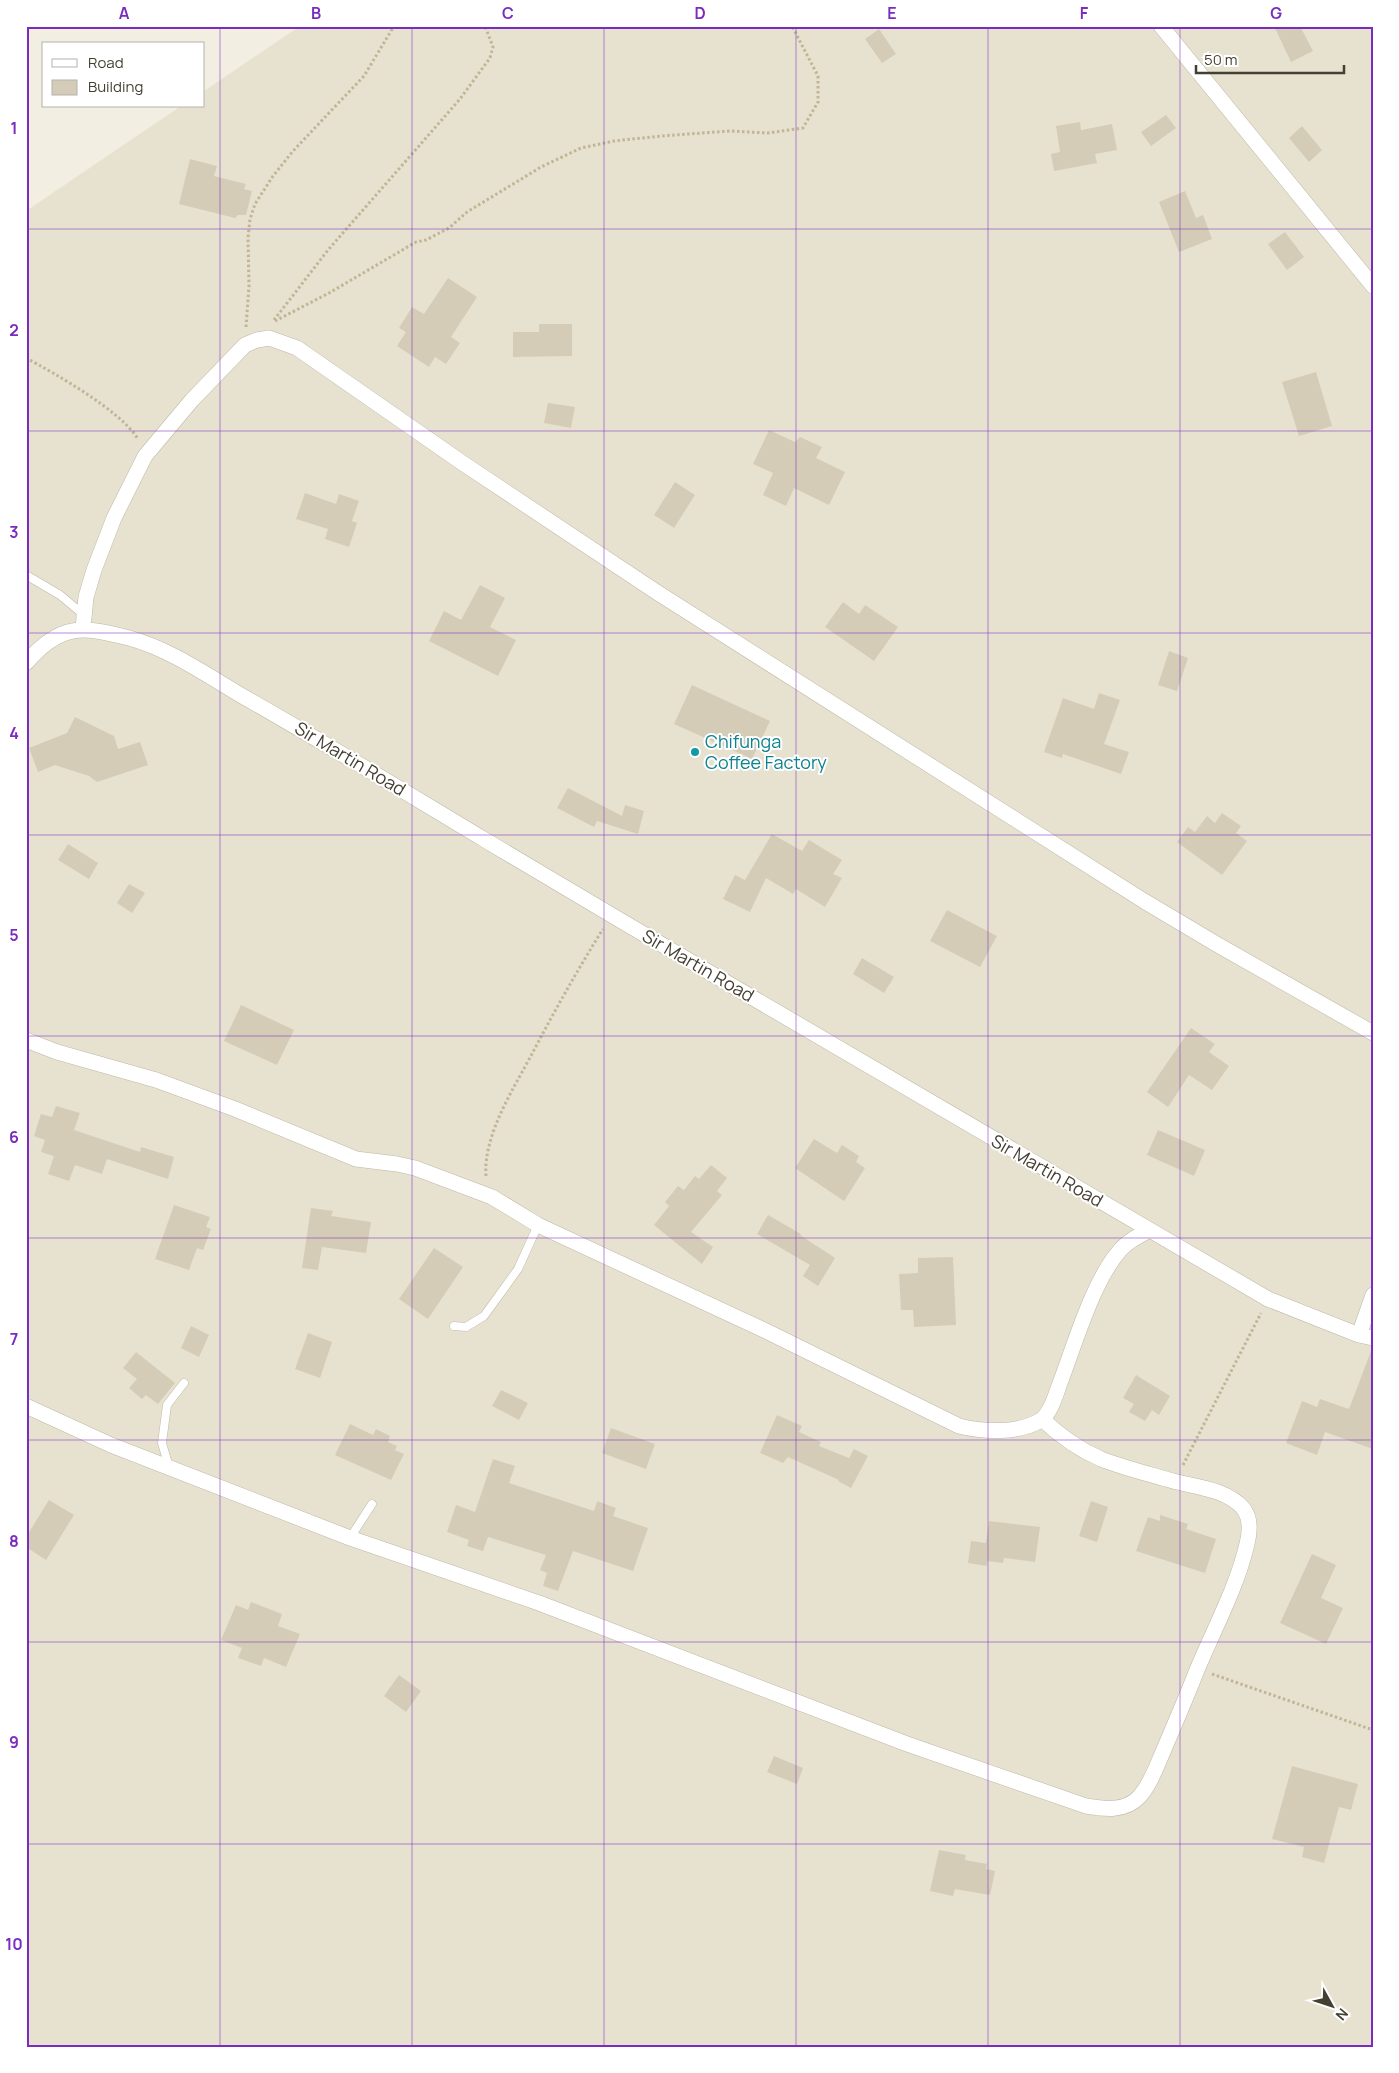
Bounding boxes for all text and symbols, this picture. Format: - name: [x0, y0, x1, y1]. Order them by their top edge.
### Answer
- text: A: [119, 2, 130, 24]
- text: B: [311, 2, 321, 24]
- text: C: [502, 2, 514, 24]
- text: D: [694, 2, 706, 24]
- text: E: [887, 2, 897, 24]
- text: F: [1080, 2, 1089, 24]
- text: G: [1270, 2, 1282, 24]
- legend: [42, 42, 205, 108]
- scale bar: [1196, 42, 1344, 74]
- text: 50 m: [1204, 49, 1238, 70]
- text: Road: [88, 52, 124, 73]
- text: Building: [88, 76, 143, 97]
- text: 1: [10, 117, 18, 139]
- text: 2: [9, 319, 19, 341]
- text: 3: [9, 521, 19, 543]
- street label: Sir Martin Road: [291, 716, 410, 801]
- text: 4: [9, 722, 19, 744]
- place label: Chifunga Coffee Factory: [705, 729, 827, 774]
- marker: Chifunga Coffee Factory: [689, 746, 701, 758]
- street label: Sir Martin Road: [638, 923, 759, 1007]
- text: 5: [9, 924, 19, 946]
- text: 6: [9, 1126, 19, 1148]
- street label: Sir Martin Road: [987, 1128, 1108, 1212]
- text: 7: [10, 1328, 18, 1350]
- text: 8: [9, 1530, 19, 1552]
- text: 9: [9, 1731, 19, 1753]
- text: 10: [5, 1933, 23, 1955]
- north arrow: [1306, 1980, 1356, 2030]
- text: N: [1332, 2005, 1353, 2025]

